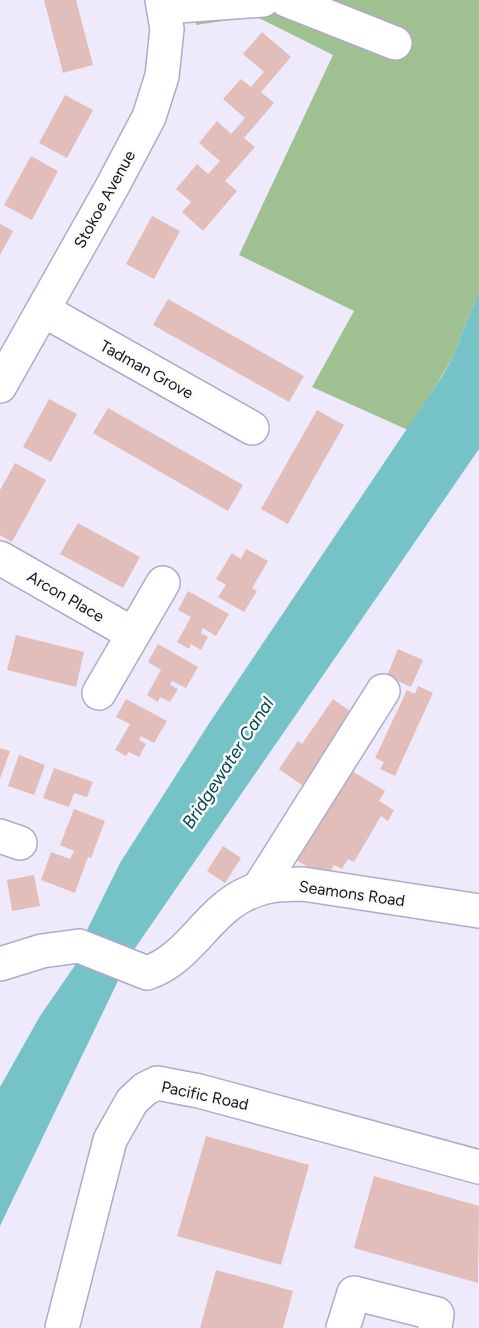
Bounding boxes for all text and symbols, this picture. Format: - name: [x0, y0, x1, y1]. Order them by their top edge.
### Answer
- street label: Stokoe Avenue: [70, 147, 139, 251]
- street label: Tadman Grove: [97, 336, 197, 403]
- street label: Arcon Place: [24, 567, 108, 626]
- water label: Bridgewater Canal: [177, 692, 279, 833]
- street label: Seamons Road: [298, 877, 406, 910]
- street label: Pacific Road: [160, 1077, 250, 1114]

